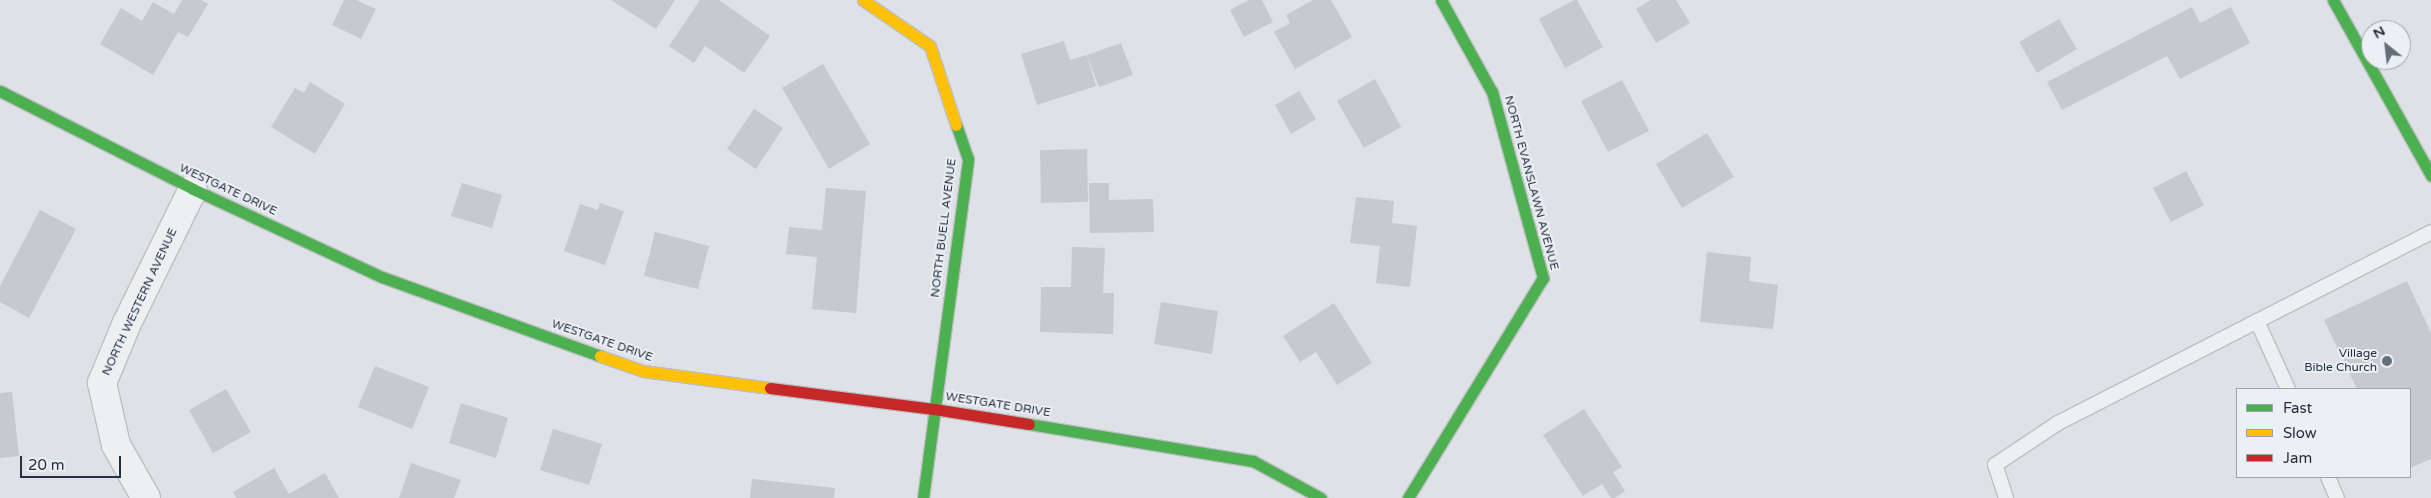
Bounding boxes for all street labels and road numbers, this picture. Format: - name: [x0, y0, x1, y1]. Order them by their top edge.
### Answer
- street label: NORTH EVANSLAWN AVENUE: [1501, 94, 1561, 272]
- street label: NORTH BUELL AVENUE: [928, 158, 960, 298]
- street label: WESTGATE DRIVE: [177, 161, 279, 219]
- street label: NORTH WESTERN AVENUE: [99, 226, 181, 378]
- street label: WESTGATE DRIVE: [549, 317, 655, 365]
- street label: WESTGATE DRIVE: [944, 390, 1052, 420]

